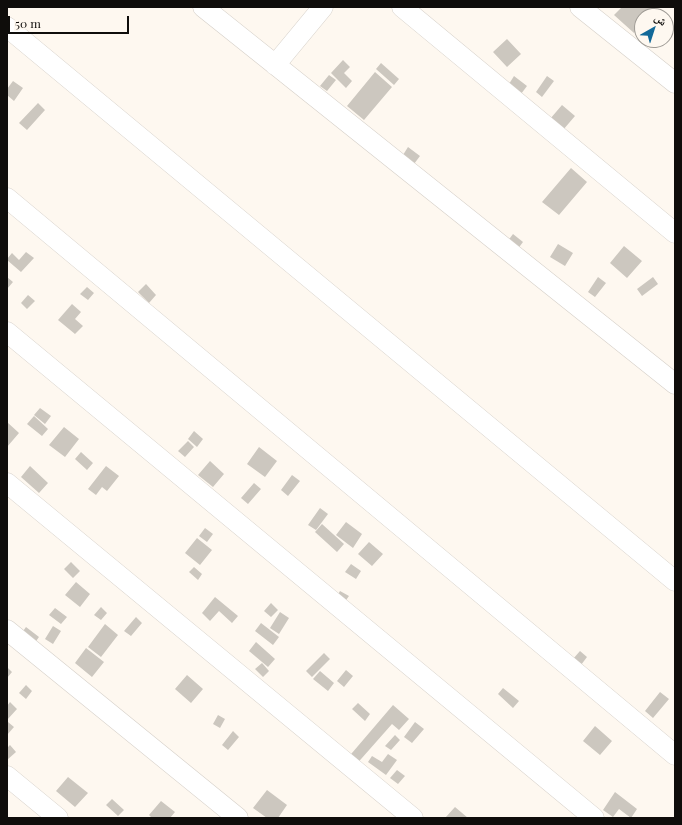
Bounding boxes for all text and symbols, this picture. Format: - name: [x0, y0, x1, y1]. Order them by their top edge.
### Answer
- scale bar: [10, 8, 131, 34]
- north arrow: [634, 8, 674, 48]
- text: ش: [652, 10, 670, 29]
- text: 50 m: [15, 15, 41, 31]

